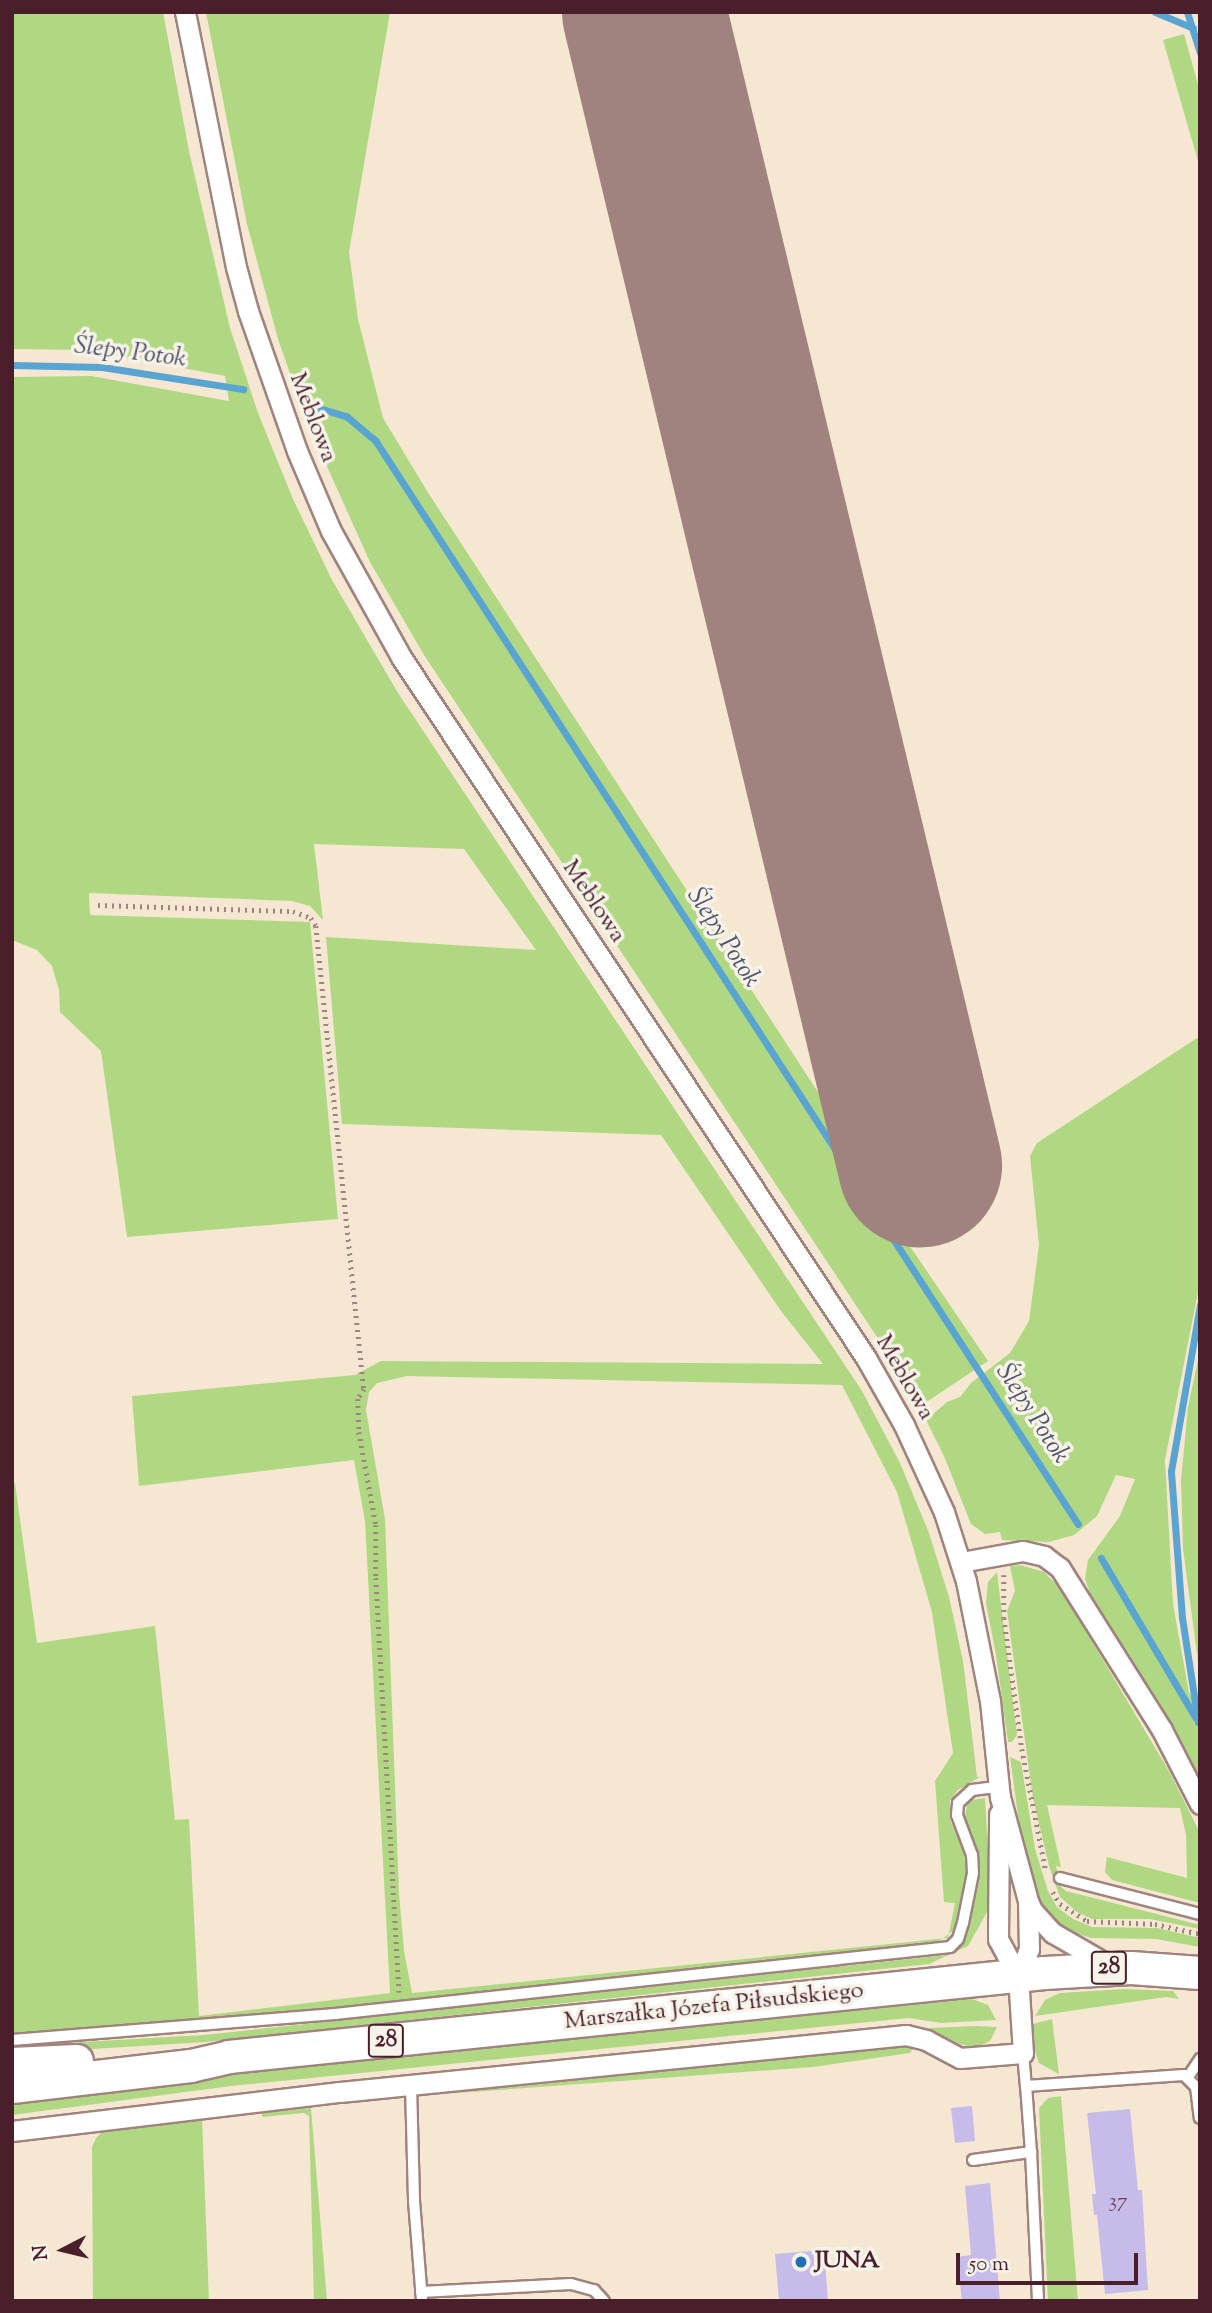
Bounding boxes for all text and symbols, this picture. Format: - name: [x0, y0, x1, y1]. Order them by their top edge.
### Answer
- water label: Ślepy Potok: [72, 331, 188, 375]
- street label: Meblowa: [282, 369, 342, 467]
- street label: Meblowa: [555, 855, 631, 949]
- water label: Ślepy Potok: [679, 882, 767, 994]
- street label: Meblowa: [868, 1330, 940, 1426]
- water label: Ślepy Potok: [988, 1358, 1076, 1470]
- road number: 28: [1090, 1949, 1128, 1988]
- street label: Marszałka Józefa Piłsudskiego: [563, 1977, 865, 2037]
- road number: 28: [367, 2022, 405, 2060]
- house number: 37: [1108, 2189, 1128, 2215]
- north arrow: [28, 2215, 98, 2285]
- scale bar: [960, 2240, 1142, 2284]
- text: N: [27, 2243, 56, 2262]
- place label: JUNA: [815, 2248, 880, 2276]
- text: 50 m: [969, 2250, 1009, 2280]
- marker: JUNA: [793, 2254, 809, 2270]

